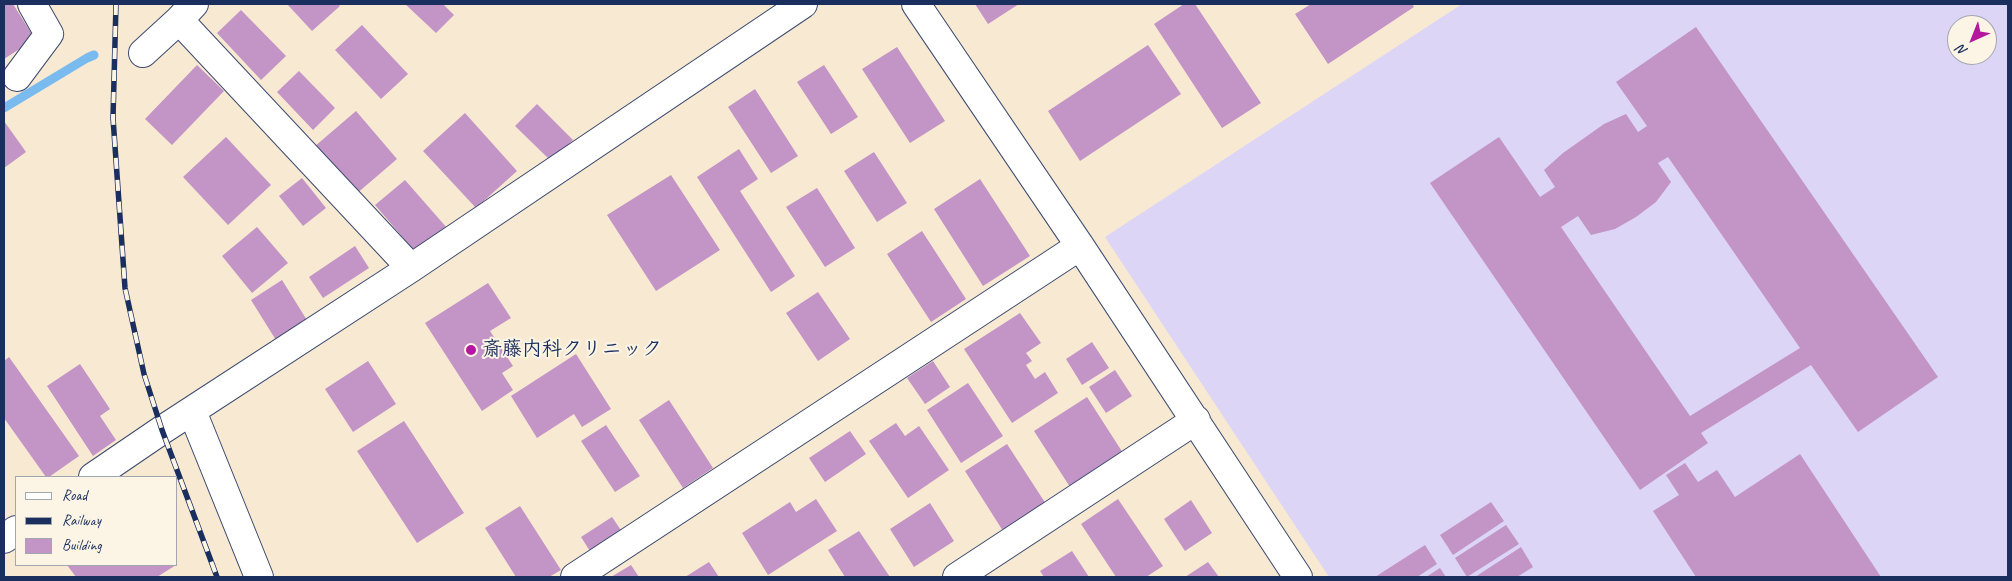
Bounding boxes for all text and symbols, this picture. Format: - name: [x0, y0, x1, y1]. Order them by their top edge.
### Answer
- north arrow: [1947, 15, 1997, 65]
- text: N: [1953, 41, 1971, 60]
- place label: 斎藤内科クリニック: [482, 338, 662, 362]
- marker: 斎藤内科クリニック: [464, 343, 478, 357]
- legend: [15, 476, 178, 566]
- text: Road: [62, 486, 87, 505]
- text: Railway: [62, 511, 101, 530]
- text: Building: [62, 536, 101, 555]

